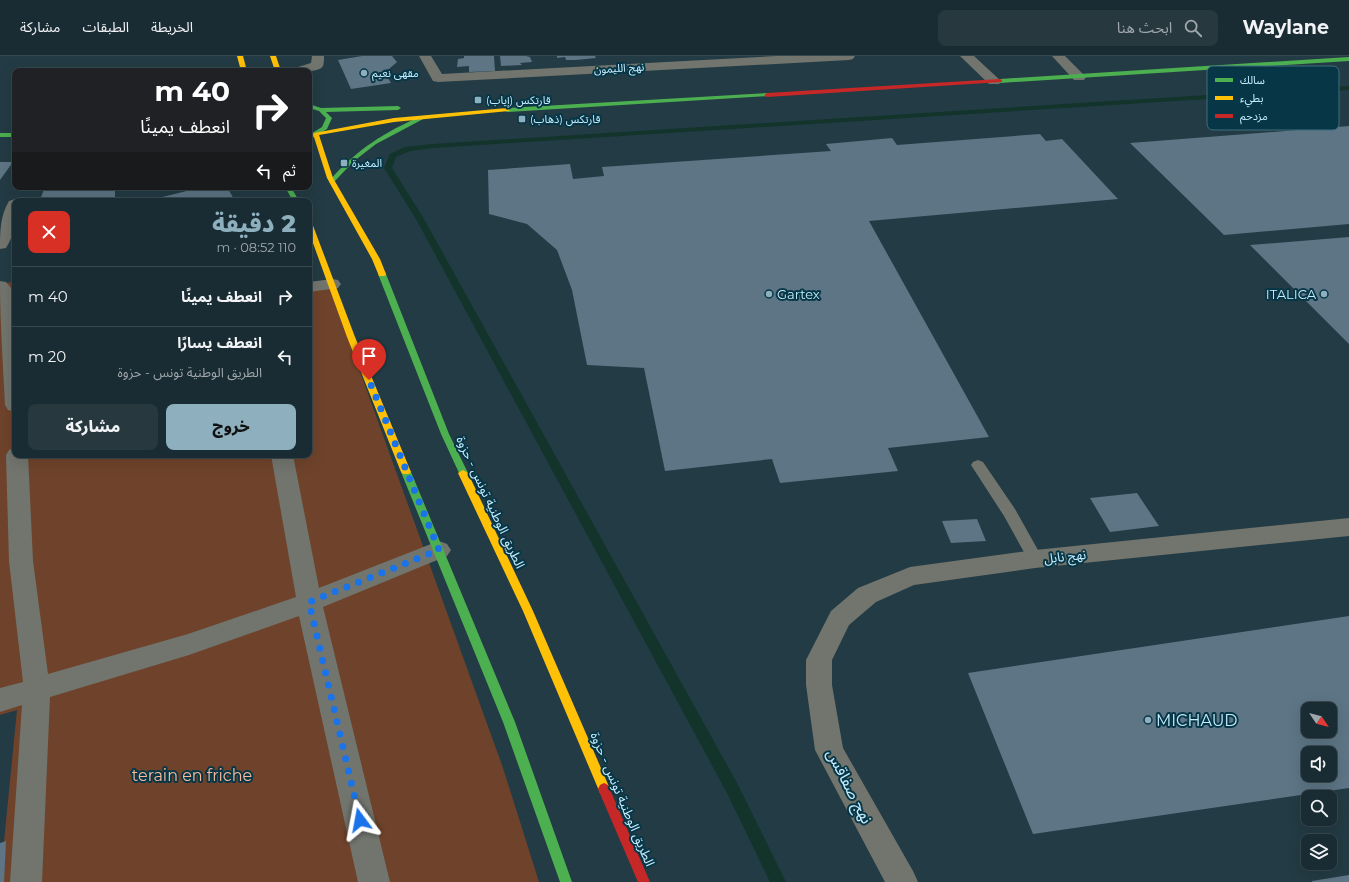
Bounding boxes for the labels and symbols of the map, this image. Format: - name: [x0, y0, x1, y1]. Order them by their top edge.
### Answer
- street label: نهج الليمون: [593, 60, 645, 77]
- place label: مقهى نعيم: [372, 66, 419, 82]
- legend: [1207, 66, 1339, 130]
- marker: مقهى نعيم: [359, 68, 369, 78]
- text: سالك: [1240, 73, 1265, 87]
- text: بطيء: [1240, 91, 1263, 108]
- place label: قارتكس (إياب): [486, 93, 551, 108]
- marker: قارتكس (إياب): [473, 95, 483, 105]
- text: مزدحم: [1240, 109, 1268, 125]
- place label: قارتكس (ذهاب): [530, 112, 601, 126]
- marker: قارتكس (ذهاب): [517, 114, 527, 124]
- place label: المغيرة: [352, 156, 382, 170]
- marker: المغيرة: [339, 158, 349, 168]
- place label: Gartex: [777, 286, 820, 302]
- place label: ITALICA: [1266, 286, 1317, 302]
- marker: Gartex: [764, 289, 774, 299]
- marker: ITALICA: [1319, 289, 1329, 299]
- pin: [352, 339, 386, 380]
- street label: الطريق الوطنية تونس - حزوة: [452, 433, 529, 571]
- street label: نهج نابل: [1043, 546, 1087, 569]
- north arrow: [1301, 702, 1337, 738]
- place label: MICHAUD: [1156, 711, 1238, 730]
- marker: MICHAUD: [1143, 715, 1153, 725]
- street label: الطريق الوطنية تونس - حزوة: [587, 729, 659, 869]
- street label: نهج صفاقس: [820, 746, 877, 828]
- park label: terain en friche: [132, 766, 252, 785]
- position arrow: [339, 799, 381, 841]

